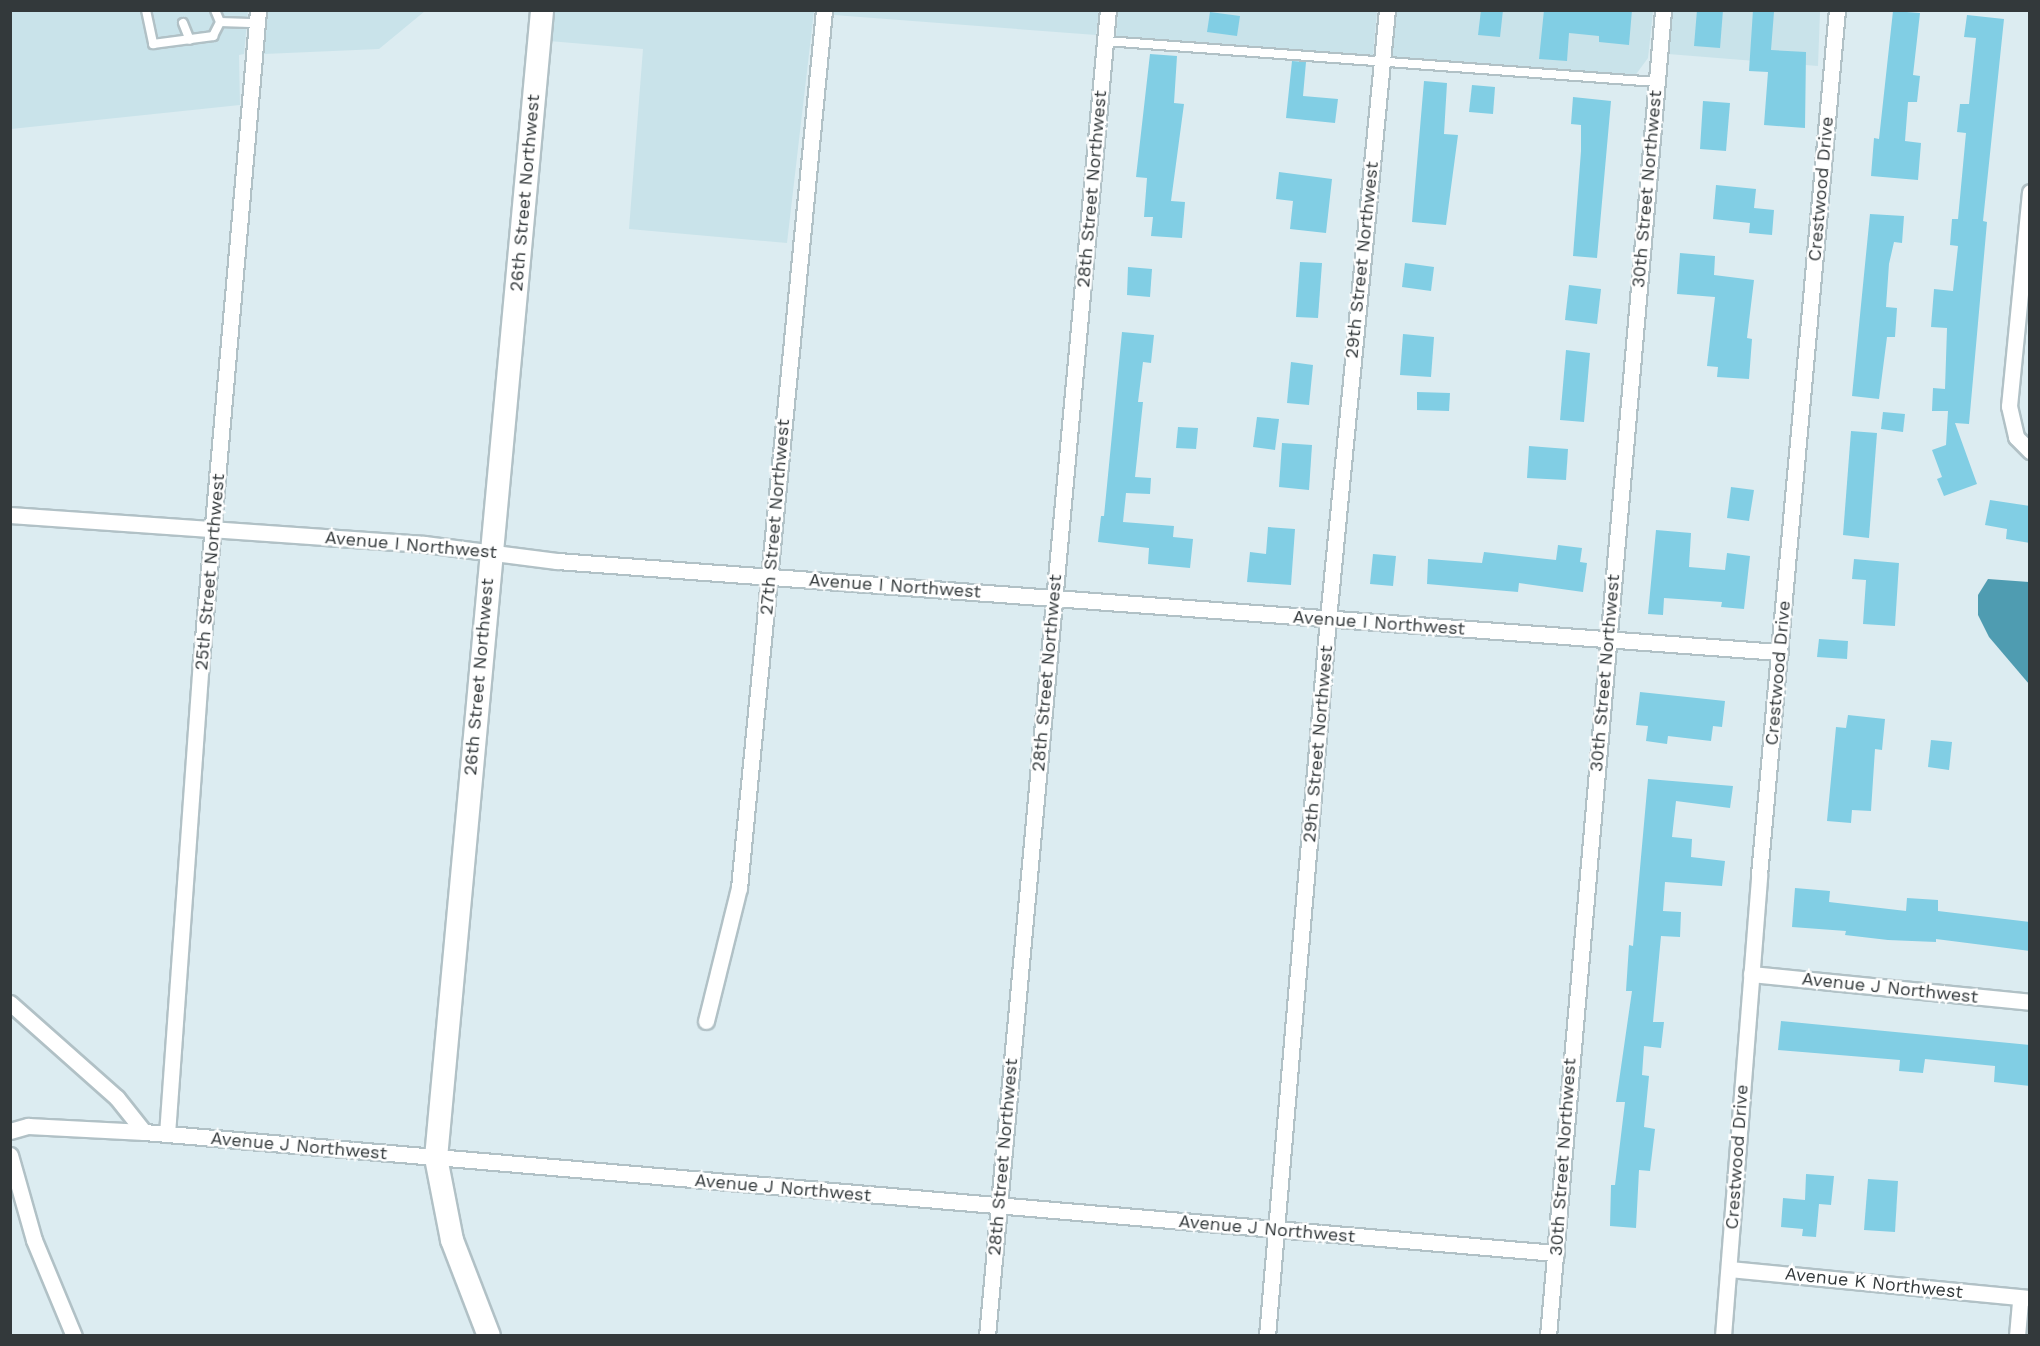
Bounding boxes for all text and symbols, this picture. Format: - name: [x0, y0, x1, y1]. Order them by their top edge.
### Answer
- street label: 28th Street Northwest: [1073, 89, 1111, 289]
- street label: 30th Street Northwest: [1628, 89, 1666, 289]
- street label: 26th Street Northwest: [506, 93, 544, 293]
- street label: Crestwood Drive: [1804, 116, 1838, 262]
- street label: 29th Street Northwest: [1341, 160, 1383, 360]
- street label: 27th Street Northwest: [756, 418, 794, 616]
- street label: 25th Street Northwest: [191, 473, 229, 671]
- street label: Avenue I Northwest: [324, 527, 498, 563]
- street label: Avenue I Northwest: [808, 569, 982, 603]
- street label: 28th Street Northwest: [1028, 573, 1066, 773]
- street label: 30th Street Northwest: [1586, 573, 1624, 773]
- street label: 26th Street Northwest: [460, 577, 498, 777]
- street label: Crestwood Drive: [1761, 600, 1795, 746]
- street label: Avenue I Northwest: [1292, 606, 1466, 640]
- street label: 29th Street Northwest: [1299, 644, 1337, 844]
- street label: Avenue J Northwest: [1801, 968, 1979, 1008]
- street label: 28th Street Northwest: [984, 1057, 1022, 1257]
- street label: 30th Street Northwest: [1545, 1057, 1581, 1257]
- street label: Crestwood Drive: [1721, 1084, 1753, 1230]
- street label: Avenue J Northwest: [210, 1128, 388, 1164]
- street label: Avenue J Northwest: [694, 1170, 872, 1206]
- street label: Avenue J Northwest: [1178, 1211, 1356, 1247]
- street label: Avenue K Northwest: [1784, 1263, 1964, 1303]

